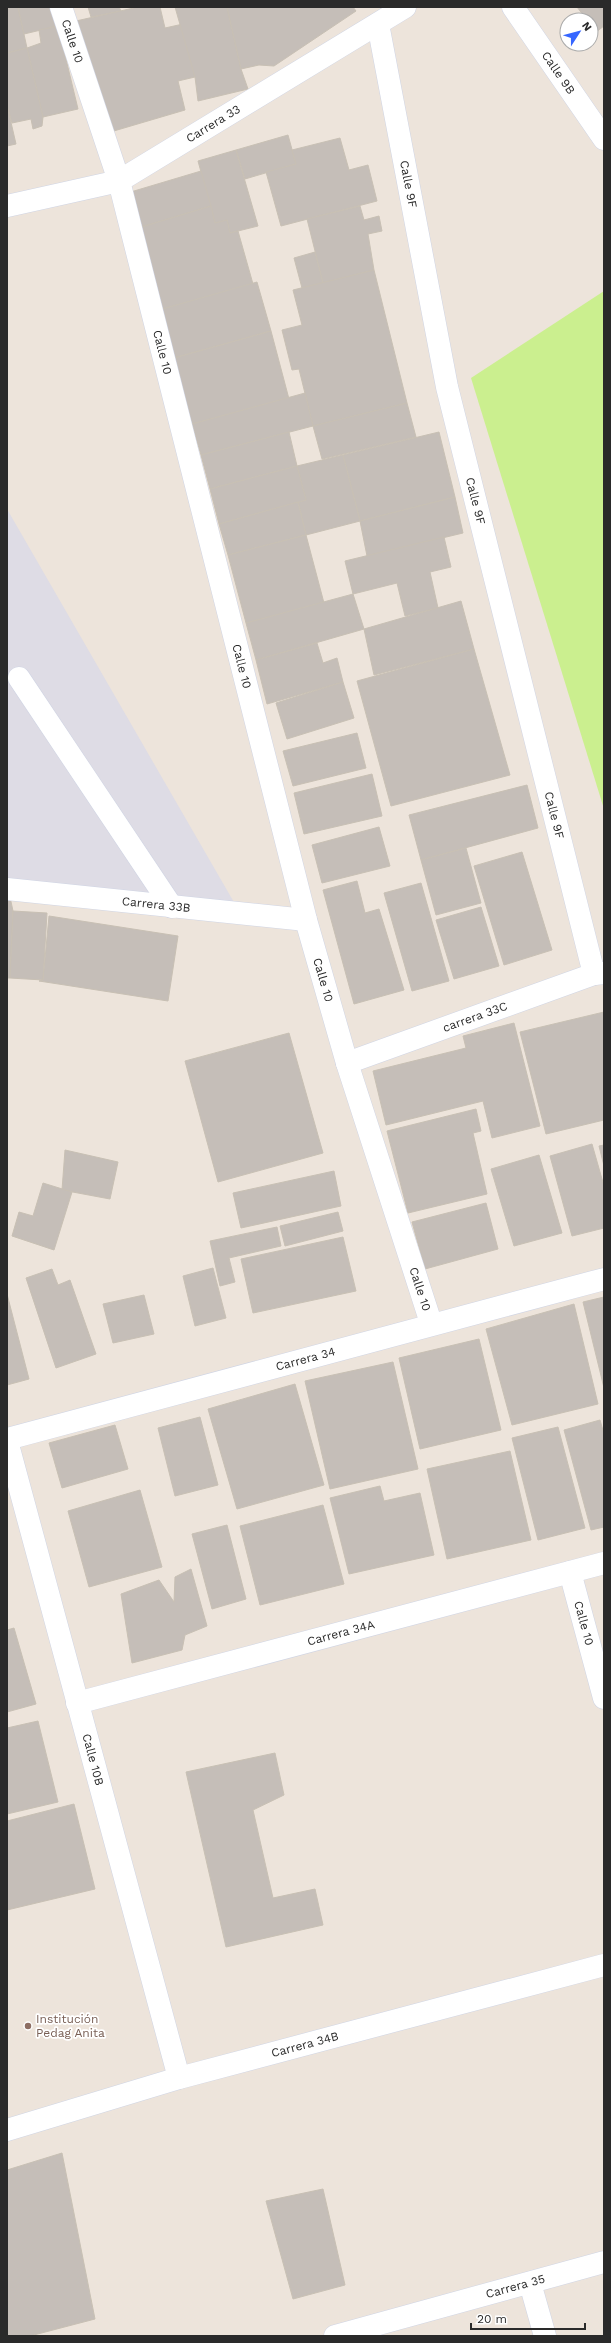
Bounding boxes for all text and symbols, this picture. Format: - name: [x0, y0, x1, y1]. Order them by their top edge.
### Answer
- north arrow: [559, 12, 599, 52]
- street label: Calle 10: [59, 17, 86, 65]
- text: N: [579, 19, 594, 34]
- street label: Calle 9B: [539, 49, 578, 97]
- street label: Carrera 33: [184, 102, 243, 146]
- street label: Calle 9F: [397, 159, 420, 209]
- street label: Calle 10: [150, 328, 175, 376]
- street label: Calle 9F: [463, 476, 488, 526]
- street label: Calle 10: [229, 643, 254, 690]
- street label: Calle 9F: [542, 790, 567, 840]
- street label: Carrera 33B: [121, 894, 191, 915]
- street label: Calle 10: [310, 956, 336, 1004]
- street label: carrera 33C: [441, 999, 509, 1035]
- street label: Calle 10: [406, 1265, 434, 1313]
- street label: Carrera 34: [274, 1344, 337, 1374]
- street label: Calle 10: [571, 1599, 596, 1647]
- street label: Carrera 34A: [306, 1617, 376, 1649]
- street label: Calle 10B: [79, 1732, 107, 1787]
- place label: Institución Pedag Anita: [36, 2012, 105, 2040]
- marker: Institución Pedag Anita: [23, 2021, 33, 2031]
- street label: Carrera 34B: [270, 2029, 340, 2060]
- street label: Carrera 35: [484, 2272, 547, 2301]
- scale bar: [471, 2305, 585, 2331]
- text: 20 m: [477, 2312, 507, 2326]

